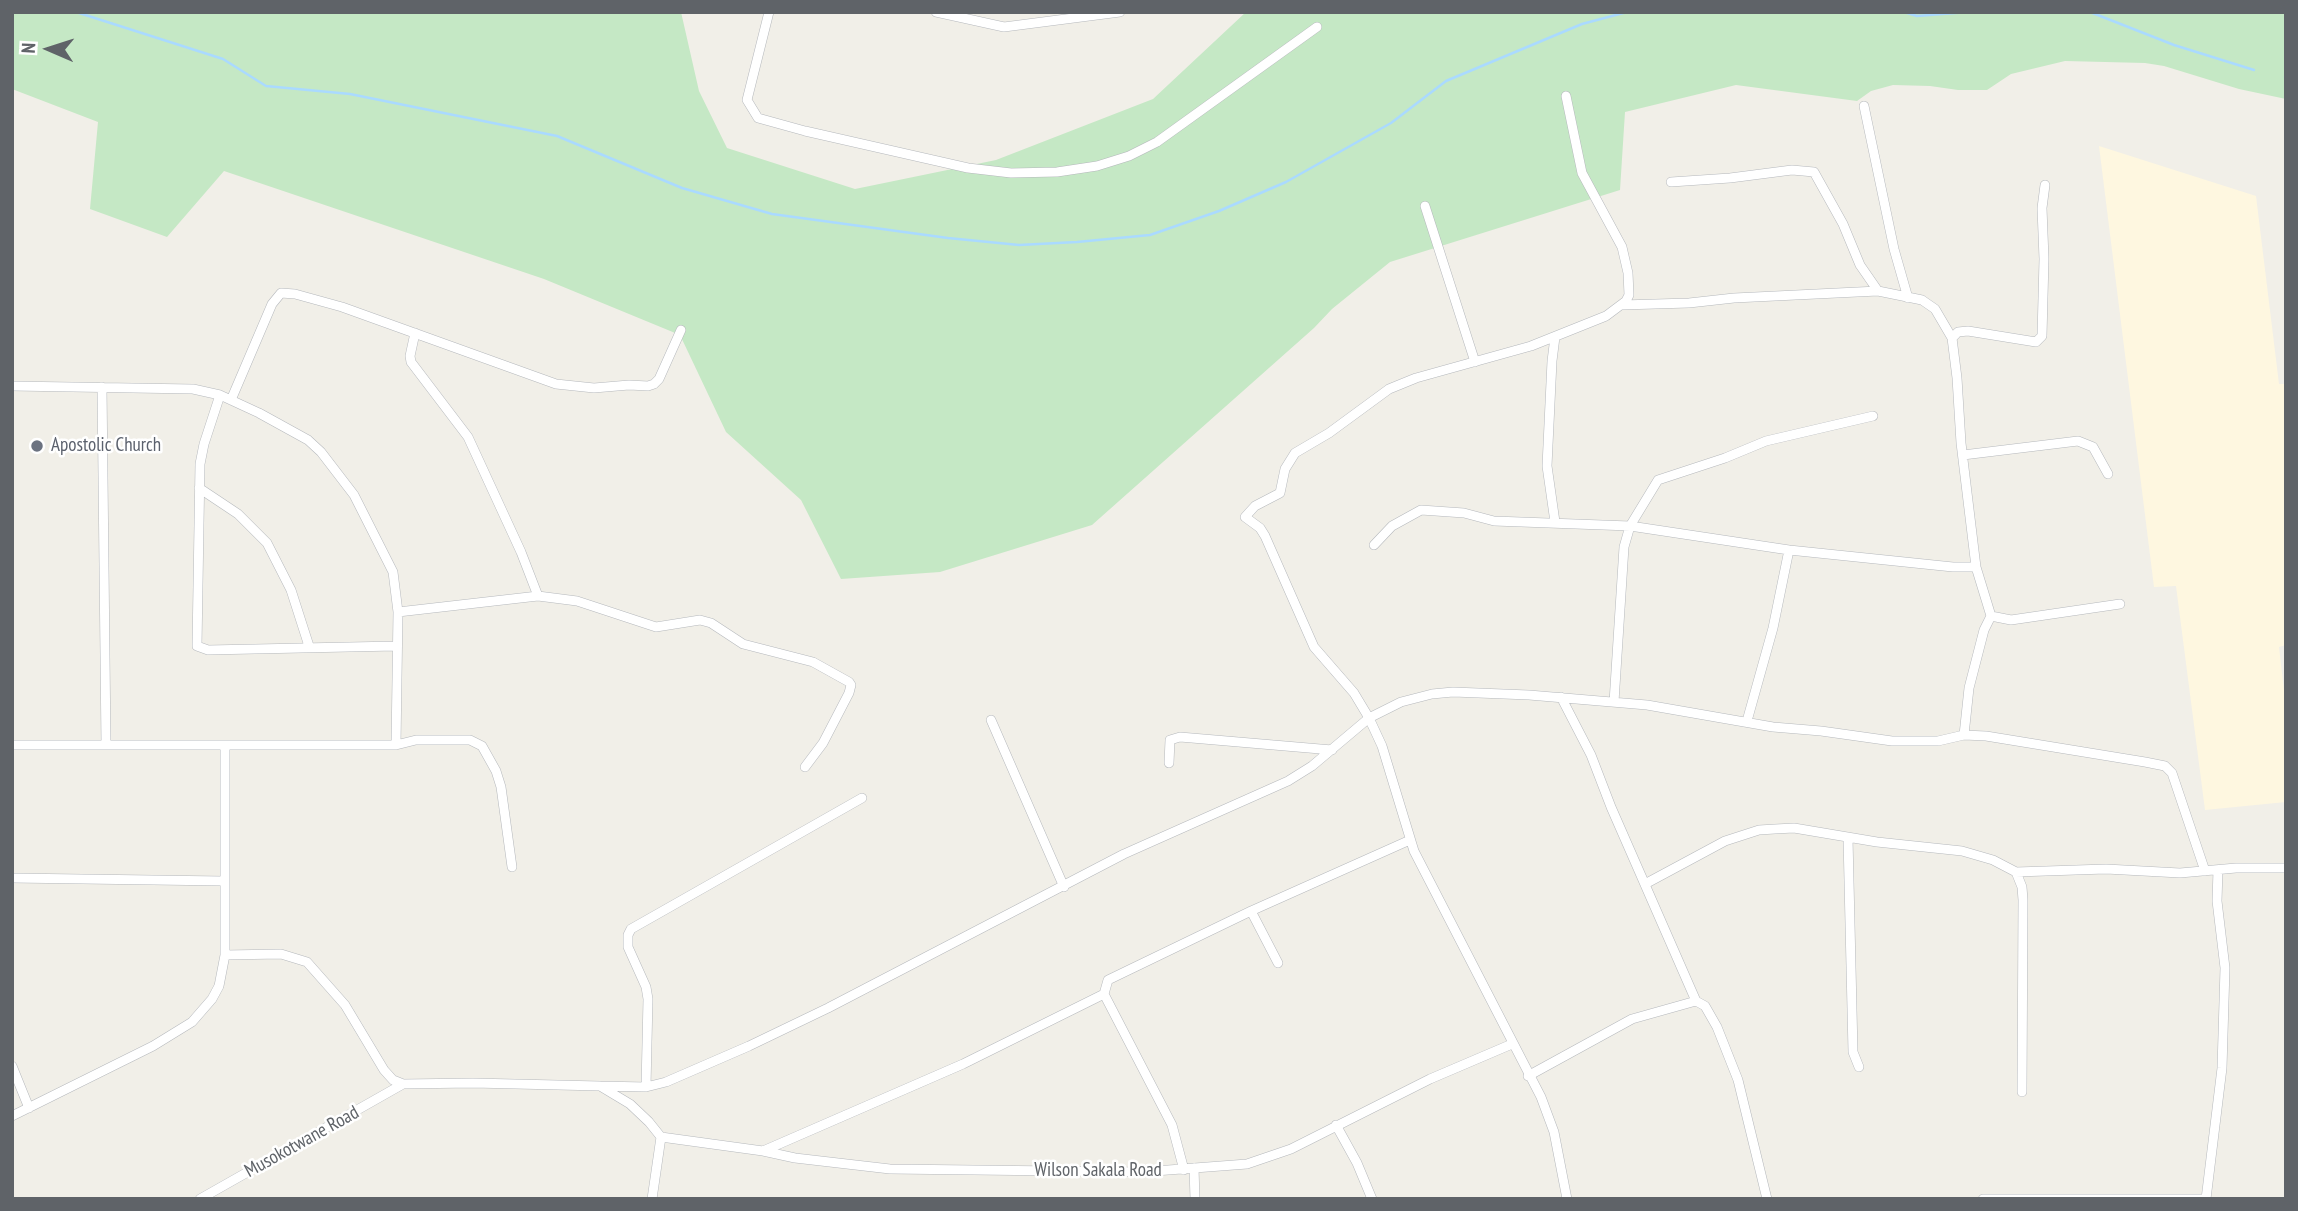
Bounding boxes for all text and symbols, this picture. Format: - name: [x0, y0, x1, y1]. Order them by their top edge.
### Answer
- north arrow: [14, 14, 84, 84]
- text: N: [16, 42, 40, 54]
- place label: Apostolic Church: [51, 435, 161, 457]
- marker: Apostolic Church: [29, 438, 45, 454]
- street label: Musokotwane Road: [241, 1101, 363, 1183]
- street label: Wilson Sakala Road: [1034, 1160, 1162, 1182]

